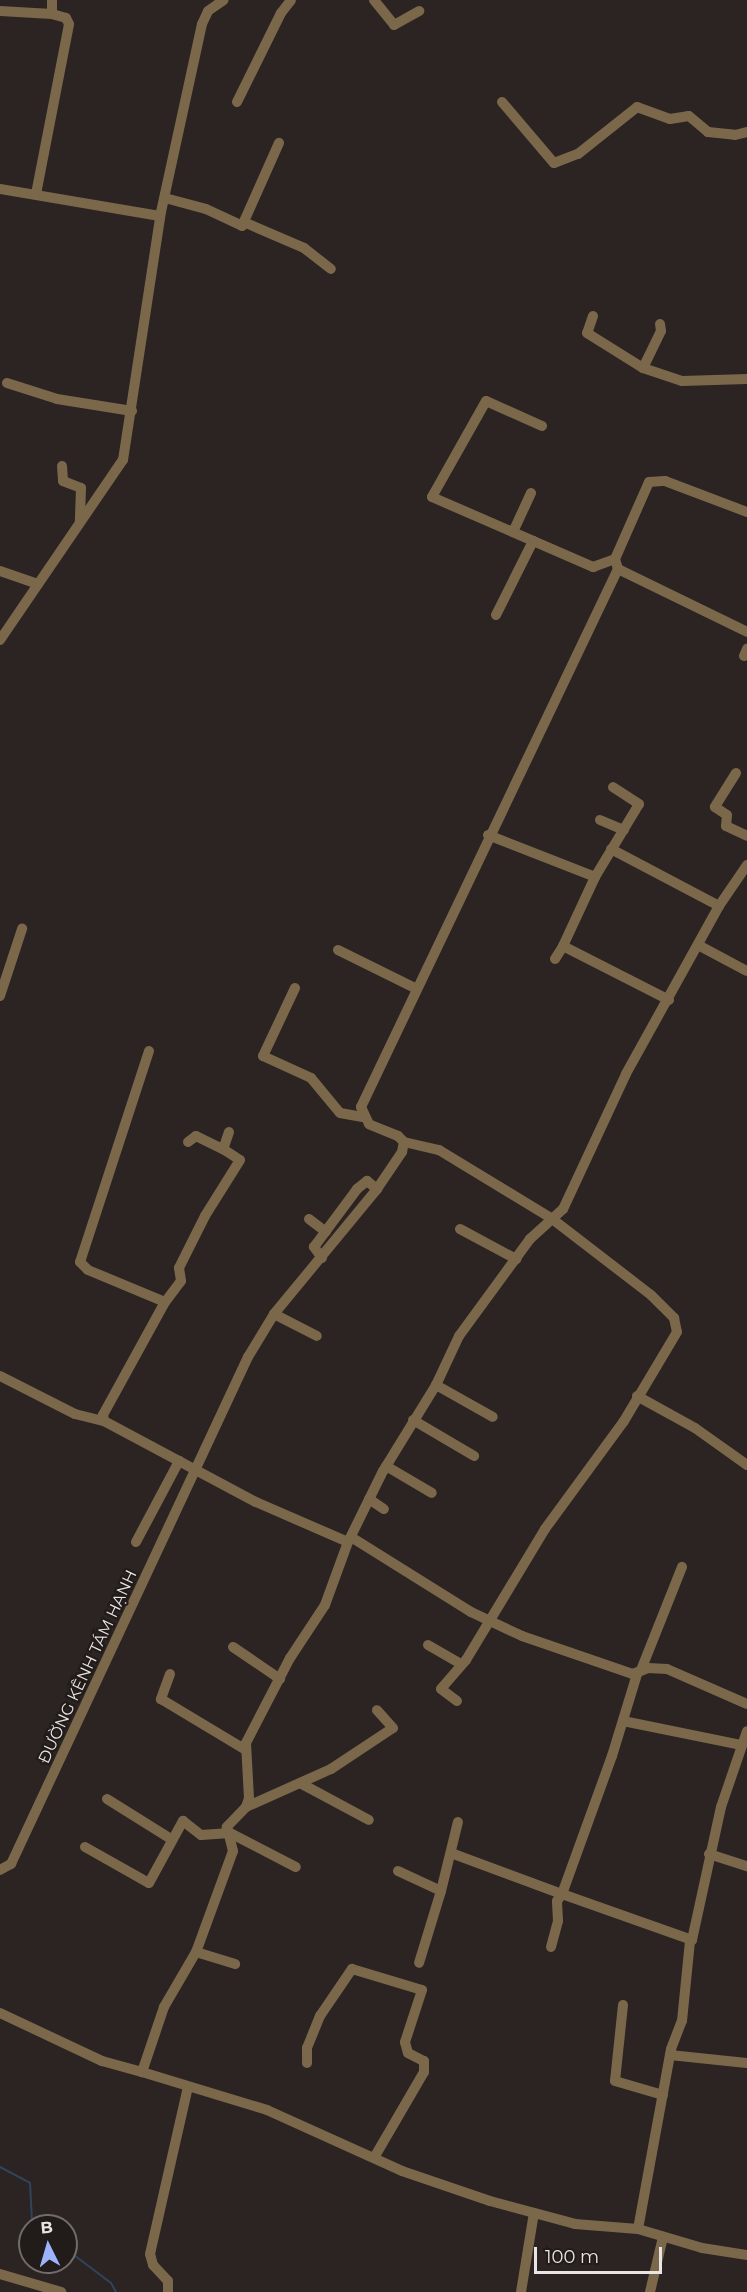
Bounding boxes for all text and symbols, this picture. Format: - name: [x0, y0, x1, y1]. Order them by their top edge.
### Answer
- street label: ĐƯỜNG KÊNH TÁM HẠNH: [35, 1567, 141, 1767]
- north arrow: [18, 2214, 78, 2274]
- text: B: [40, 2218, 53, 2238]
- scale bar: [537, 2235, 664, 2273]
- text: 100 m: [545, 2246, 599, 2268]

